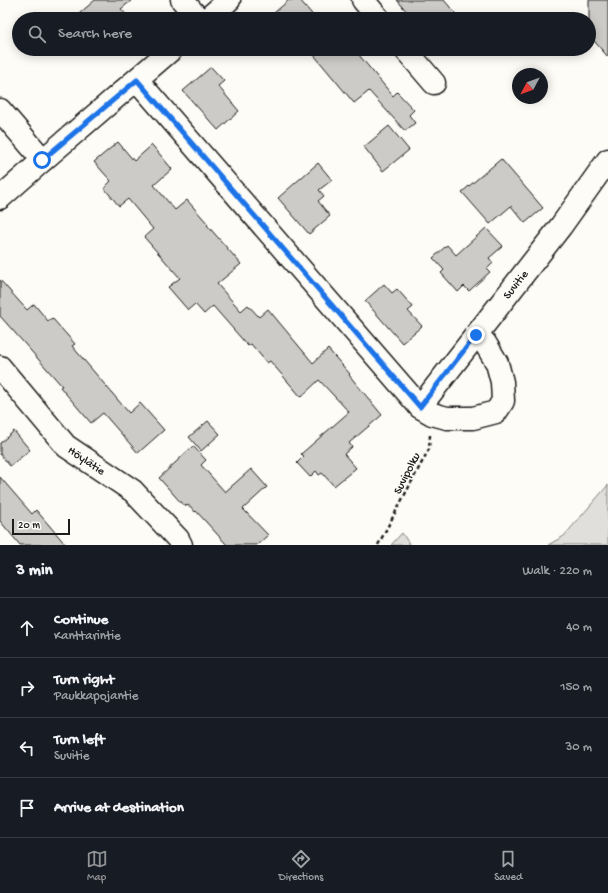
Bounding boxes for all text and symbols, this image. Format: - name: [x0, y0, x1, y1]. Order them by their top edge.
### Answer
- search box: [12, 12, 596, 56]
- icon: search: [26, 23, 48, 45]
- text: Search here: [58, 25, 132, 43]
- north arrow: [512, 68, 548, 104]
- route start: [33, 151, 51, 169]
- street label: Suvitie: [501, 267, 533, 302]
- route end: [467, 326, 485, 344]
- street label: Höylätie: [65, 444, 108, 480]
- street label: Suvipolku: [391, 450, 424, 497]
- scale bar: [12, 517, 70, 536]
- text: 20 m: [18, 520, 40, 532]
- text: 3 min: [16, 561, 53, 581]
- text: Walk · 220 m: [522, 564, 592, 579]
- text: Continue: [54, 611, 108, 629]
- icon: ahead: [16, 617, 38, 639]
- text: 40 m: [566, 620, 592, 635]
- text: Kanttarintie: [54, 629, 121, 644]
- text: Turn right: [54, 671, 114, 689]
- icon: right: [16, 677, 38, 699]
- text: 150 m: [560, 680, 592, 695]
- text: Paukkapojantie: [54, 689, 138, 704]
- text: Turn left: [54, 731, 105, 749]
- icon: left: [16, 737, 38, 759]
- text: 30 m: [566, 740, 592, 755]
- text: Suvitie: [54, 749, 90, 764]
- icon: arrive: [16, 797, 38, 819]
- text: Arrive at destination: [54, 799, 184, 817]
- tab: Map: [86, 848, 108, 884]
- tab: Directions: [279, 848, 323, 884]
- tab: Saved: [494, 848, 522, 884]

